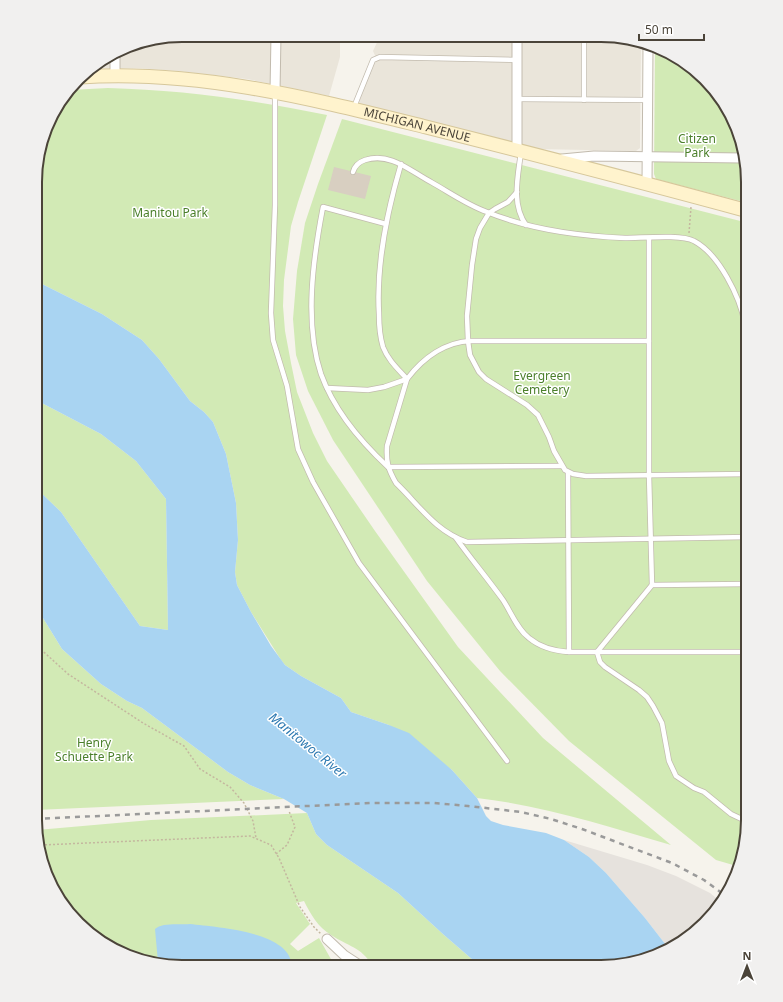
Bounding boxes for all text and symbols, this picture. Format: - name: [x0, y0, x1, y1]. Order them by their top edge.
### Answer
- scale bar: [639, 16, 704, 42]
- text: 50 m: [645, 21, 673, 38]
- street label: MICHIGAN AVENUE: [362, 103, 473, 146]
- park label: Citizen Park: [678, 130, 716, 161]
- park label: Manitou Park: [132, 204, 208, 221]
- park label: Evergreen Cemetery: [513, 367, 571, 398]
- water label: Manitowoc River: [265, 708, 351, 782]
- park label: Henry Schuette Park: [55, 734, 134, 765]
- north arrow: [727, 946, 767, 986]
- text: N: [743, 948, 751, 963]

